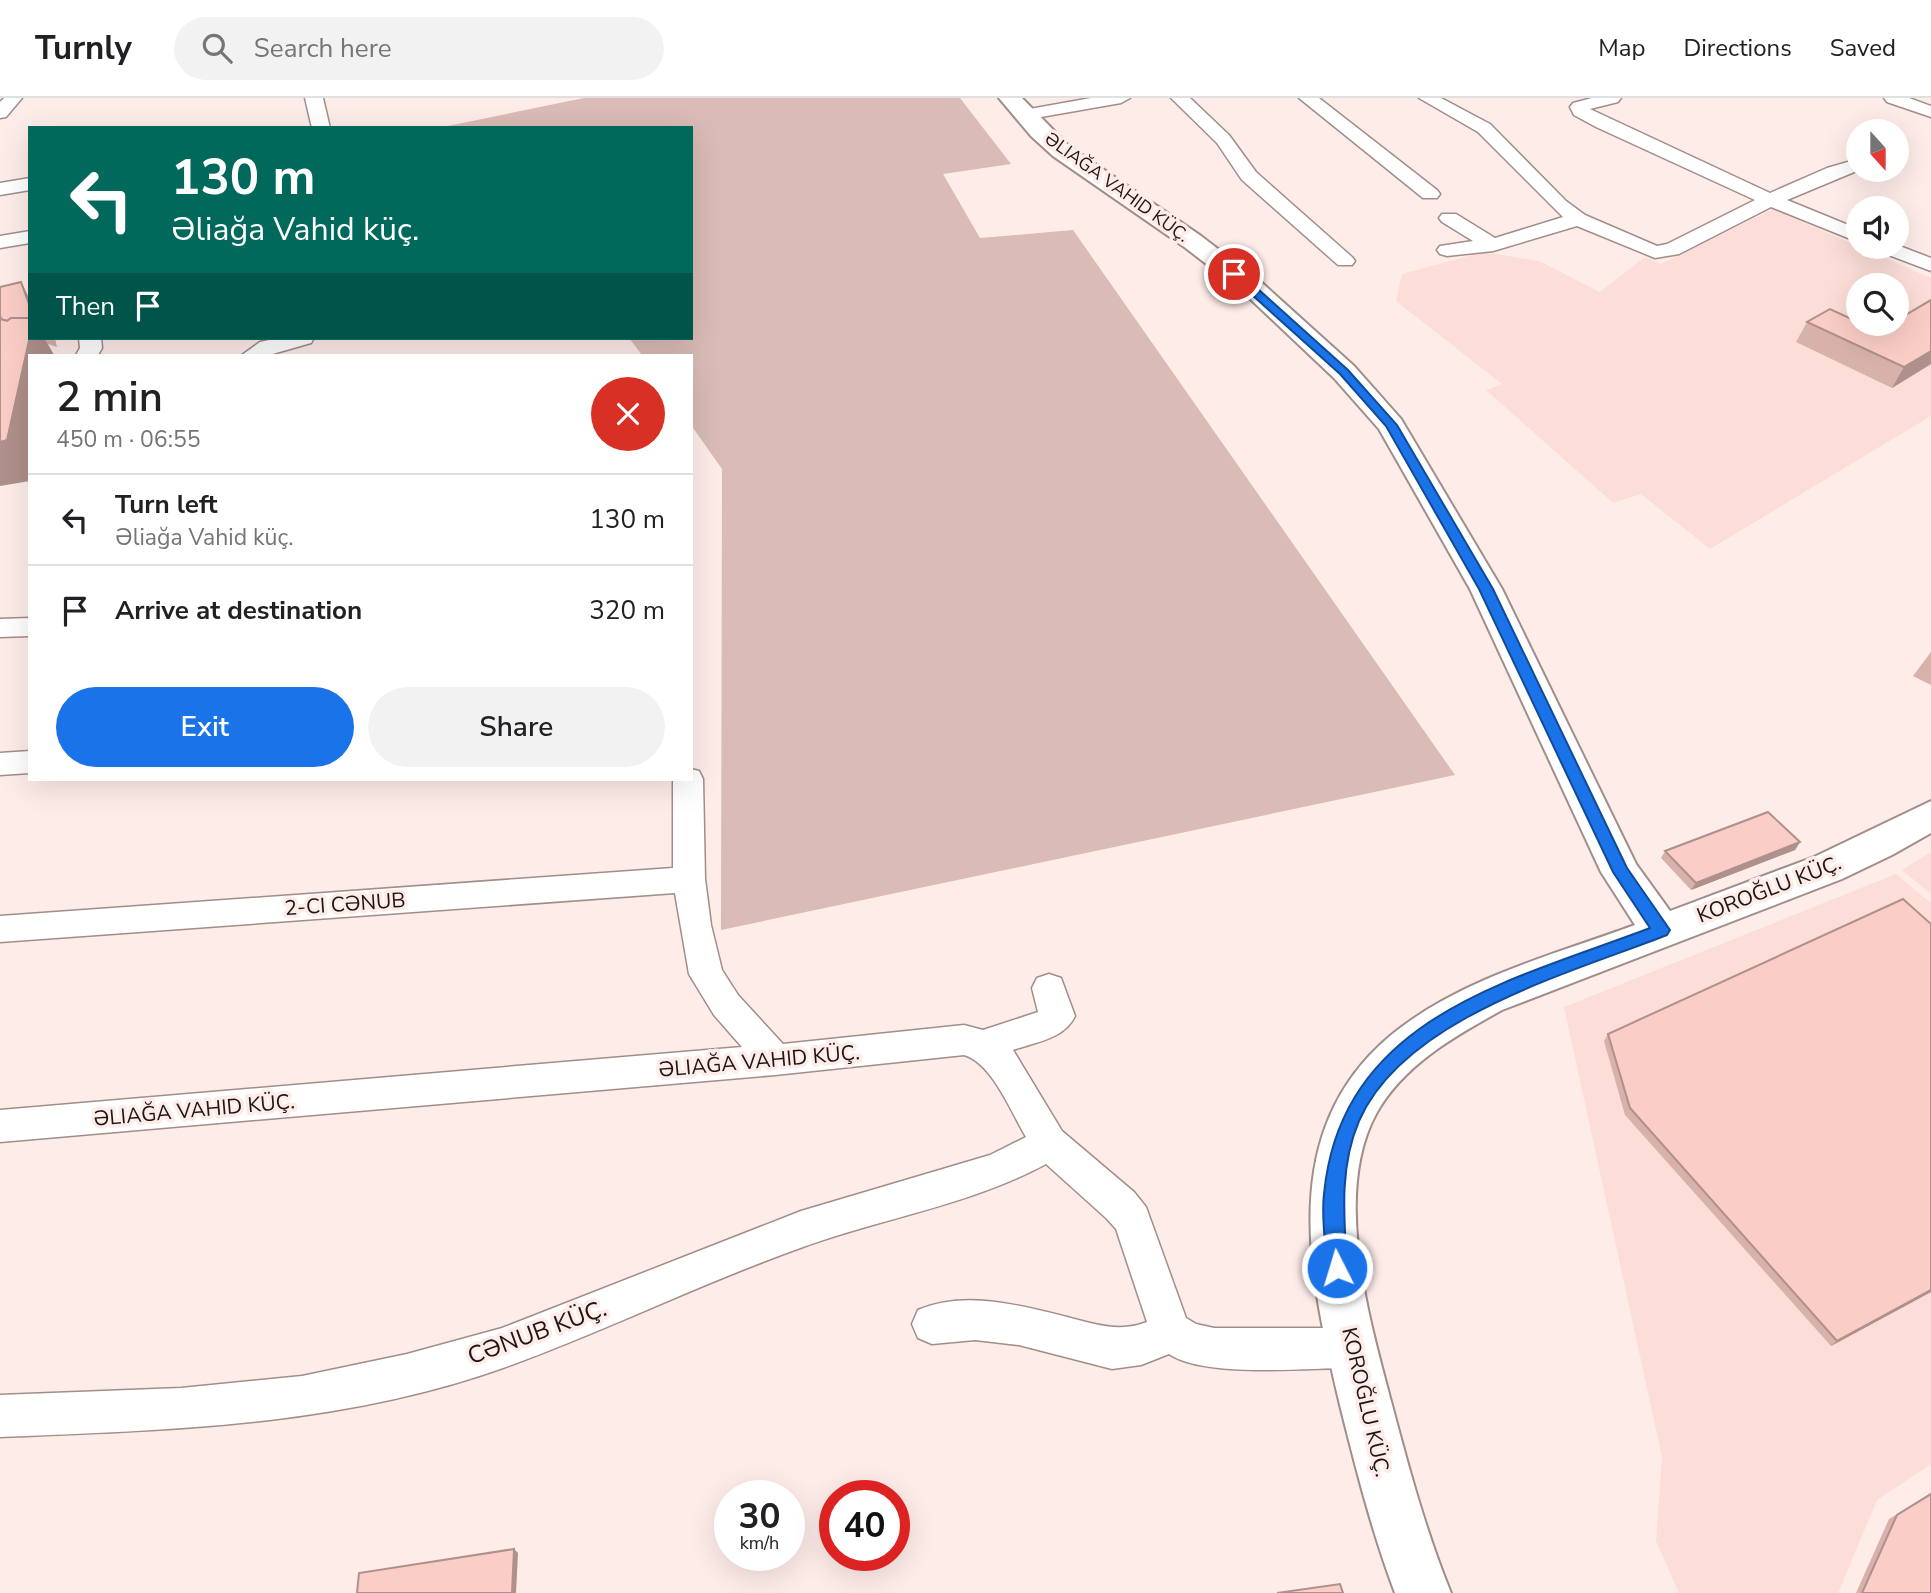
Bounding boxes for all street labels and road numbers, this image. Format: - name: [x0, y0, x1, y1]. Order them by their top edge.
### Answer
- street label: ƏLIAĞA VAHID KÜÇ.: [1040, 126, 1194, 248]
- street label: KOROĞLU KÜÇ.: [1693, 849, 1845, 929]
- street label: 2-CI CƏNUB: [284, 886, 406, 922]
- street label: ƏLIAĞA VAHID KÜÇ.: [657, 1038, 861, 1084]
- street label: ƏLIAĞA VAHID KÜÇ.: [92, 1087, 296, 1133]
- street label: CƏNUB KÜÇ.: [463, 1292, 611, 1372]
- street label: KOROĞLU KÜÇ.: [1335, 1324, 1397, 1480]

